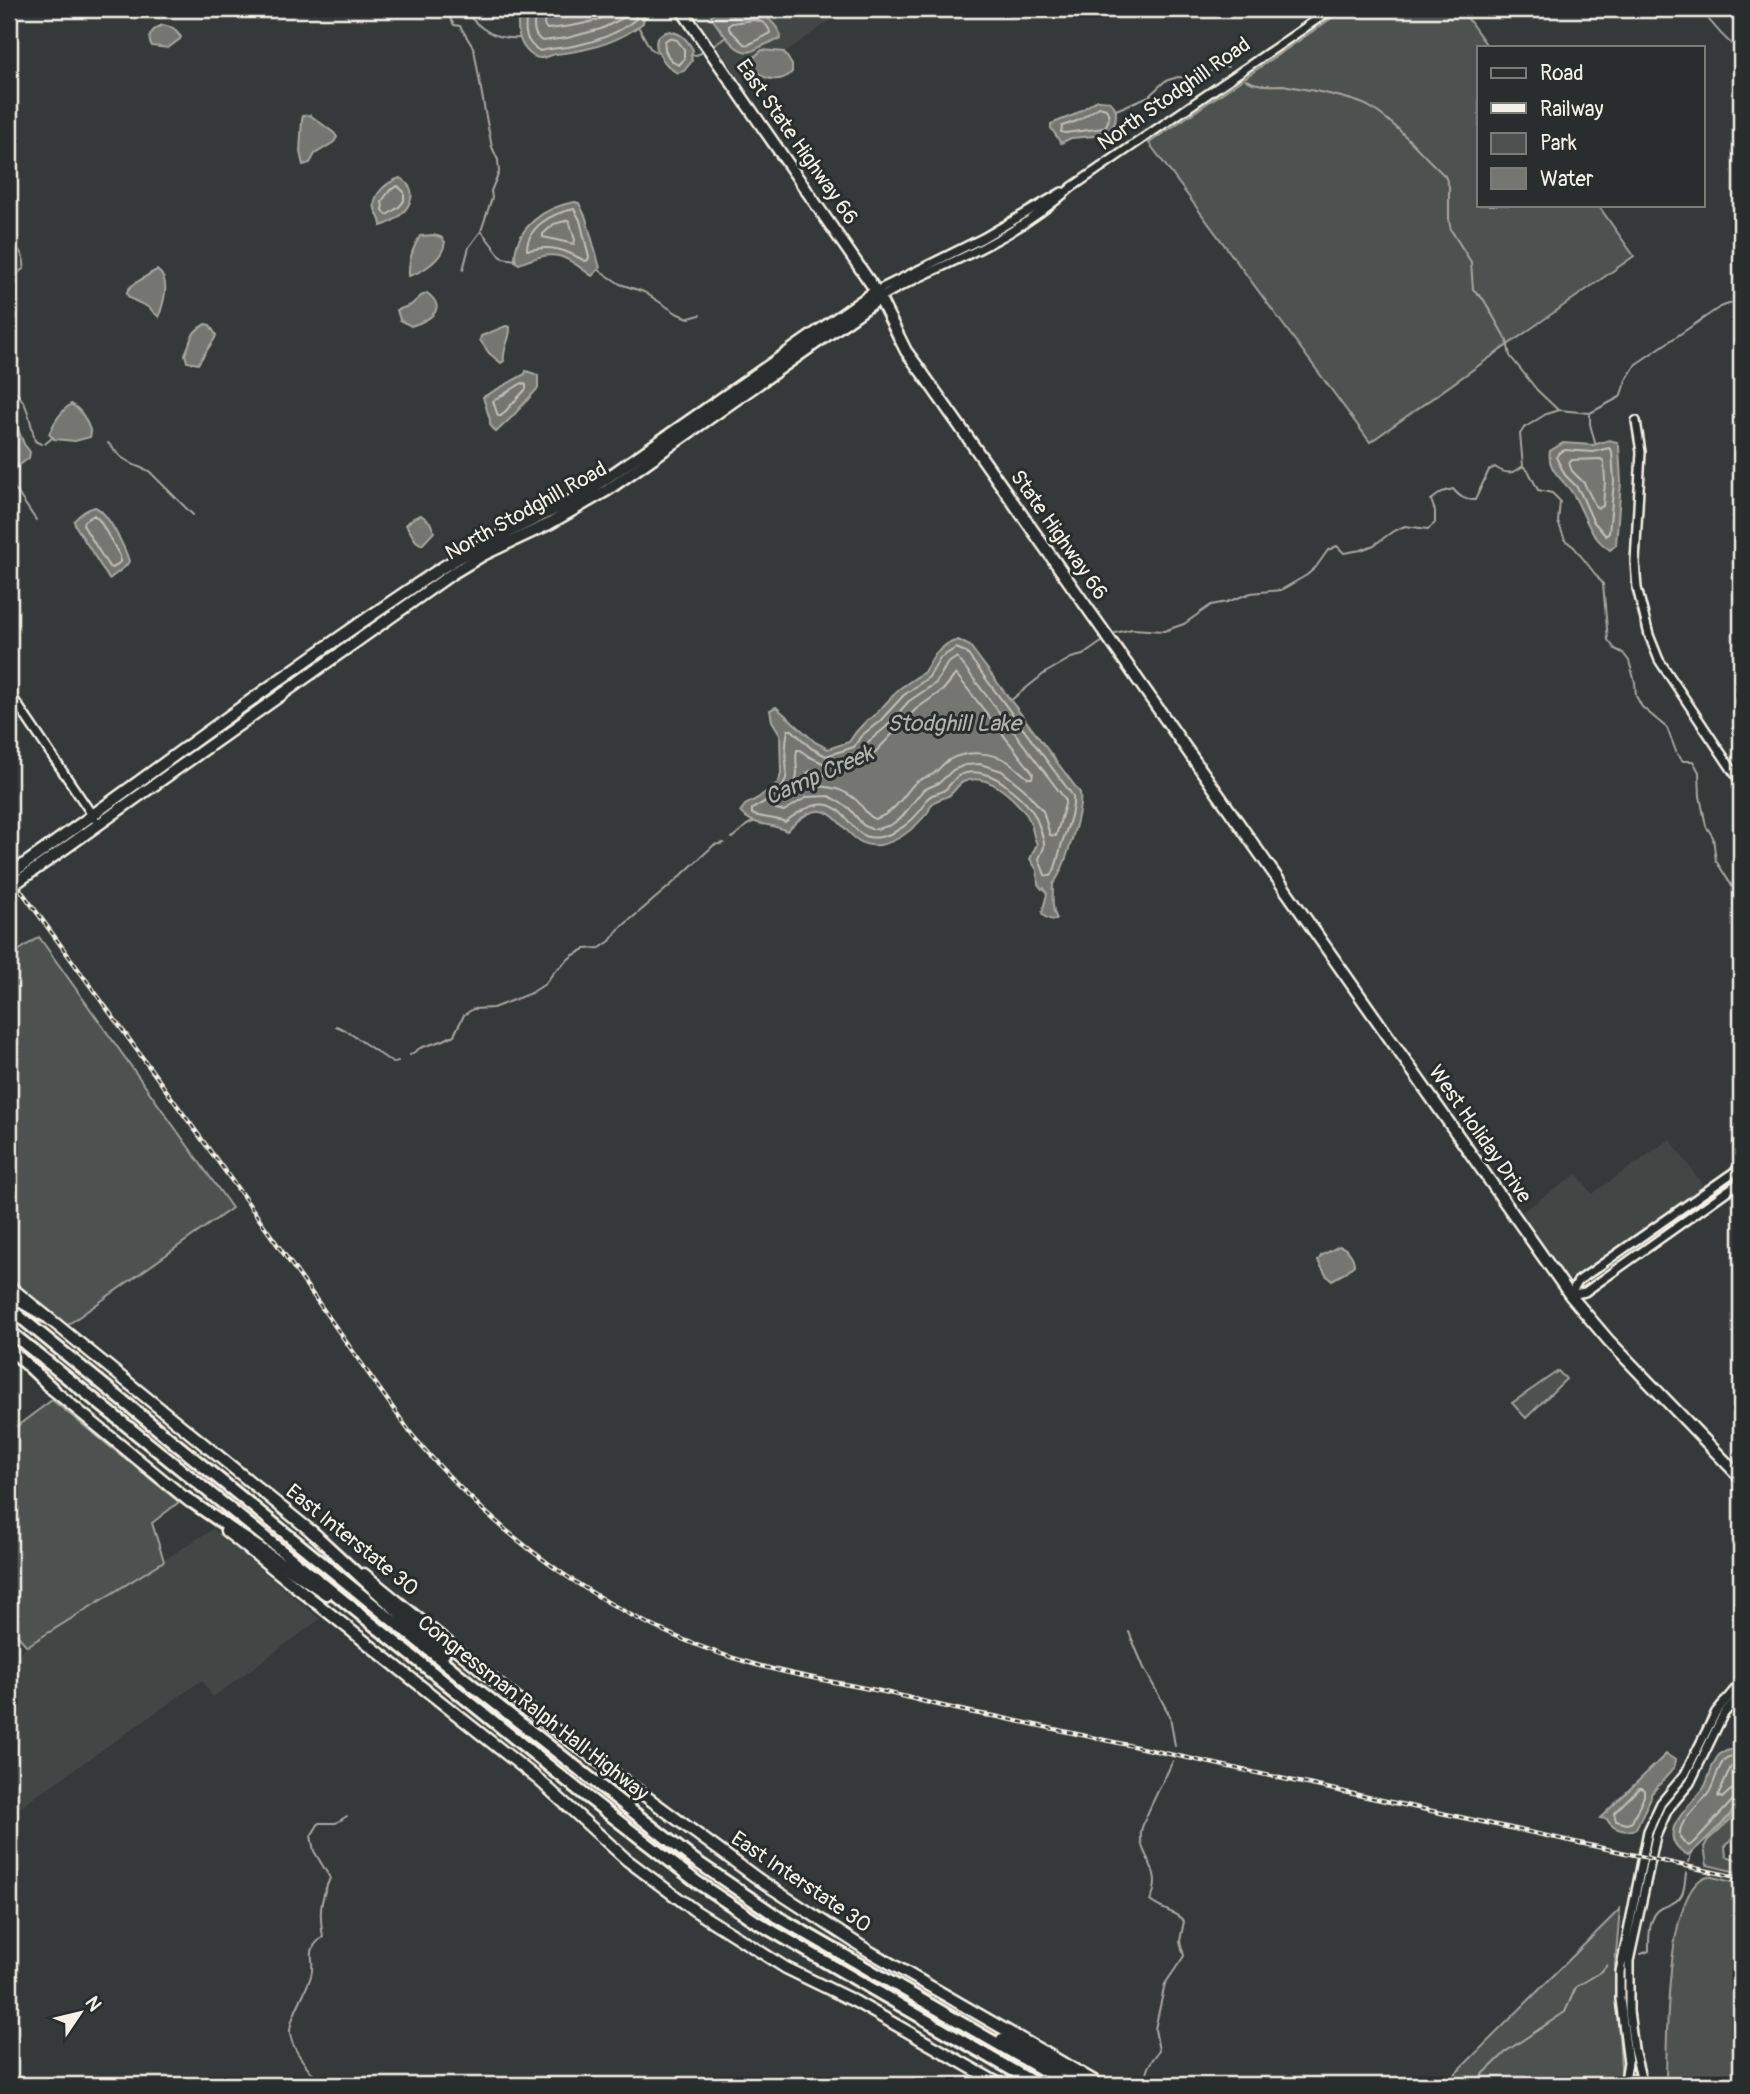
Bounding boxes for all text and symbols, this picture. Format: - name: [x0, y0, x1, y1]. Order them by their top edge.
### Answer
- street label: North Stodghill Road: [1092, 31, 1256, 157]
- legend: [1477, 46, 1704, 206]
- street label: East State Highway 66: [730, 54, 864, 230]
- text: Road: [1540, 60, 1584, 87]
- text: Railway: [1540, 96, 1604, 123]
- text: Park: [1540, 130, 1577, 157]
- text: Water: [1540, 166, 1594, 193]
- street label: North Stodghill Road: [440, 455, 612, 567]
- street label: State Highway 66: [1004, 465, 1114, 605]
- water label: Stodghill Lake: [887, 709, 1023, 738]
- water label: Camp Creek: [760, 737, 880, 812]
- street label: West Holiday Drive: [1422, 1060, 1538, 1209]
- street label: East Interstate 30: [280, 1478, 424, 1602]
- street label: Congressman Ralph Hall Highway: [412, 1609, 654, 1807]
- street label: East Interstate 30: [726, 1825, 876, 1939]
- north arrow: [46, 1979, 116, 2048]
- text: N: [80, 1992, 107, 2016]

